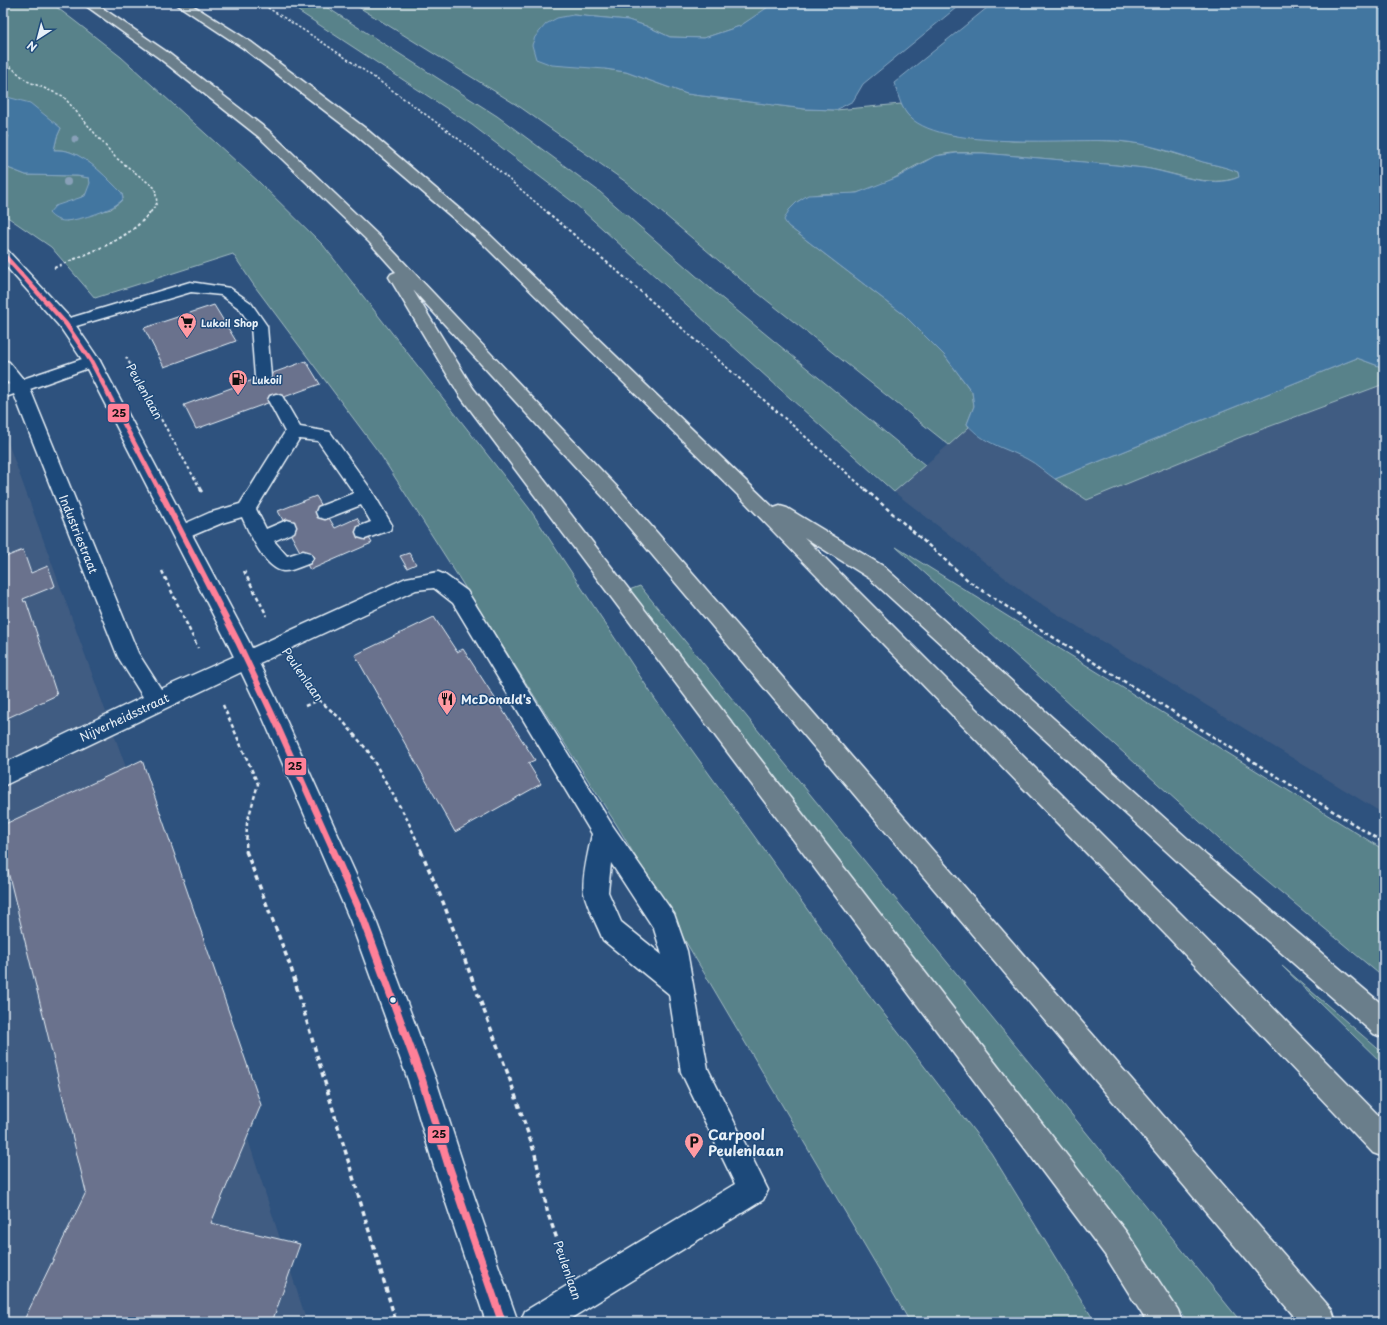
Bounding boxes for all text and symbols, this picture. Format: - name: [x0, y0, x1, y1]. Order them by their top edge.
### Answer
- north arrow: [18, 18, 58, 58]
- text: N: [23, 37, 40, 56]
- supermarket icon: Lukoil Shop: [176, 311, 198, 339]
- place label: Lukoil Shop: [201, 315, 258, 330]
- street label: Peulenlaan: [122, 360, 168, 422]
- fuel station icon: Lukoil: [227, 368, 249, 396]
- place label: Lukoil: [252, 372, 282, 387]
- line badge: 25: [107, 403, 130, 423]
- text: 25: [112, 404, 126, 421]
- street label: Industriestraat: [55, 492, 103, 577]
- street label: Peulenlaan: [278, 644, 328, 704]
- street label: Nijverheidsstraat: [76, 688, 172, 746]
- restaurant icon: McDonald's: [436, 688, 458, 716]
- place label: McDonald's: [461, 690, 531, 708]
- line badge: 25: [284, 757, 307, 776]
- text: 25: [288, 757, 302, 774]
- unlabelled marker: [388, 995, 398, 1005]
- place label: Carpool Peulenlaan: [708, 1124, 784, 1161]
- line badge: 25: [427, 1125, 450, 1144]
- text: 25: [432, 1125, 446, 1142]
- parking icon: Carpool Peulenlaan: [683, 1131, 705, 1159]
- street label: Peulenlaan: [549, 1238, 587, 1302]

